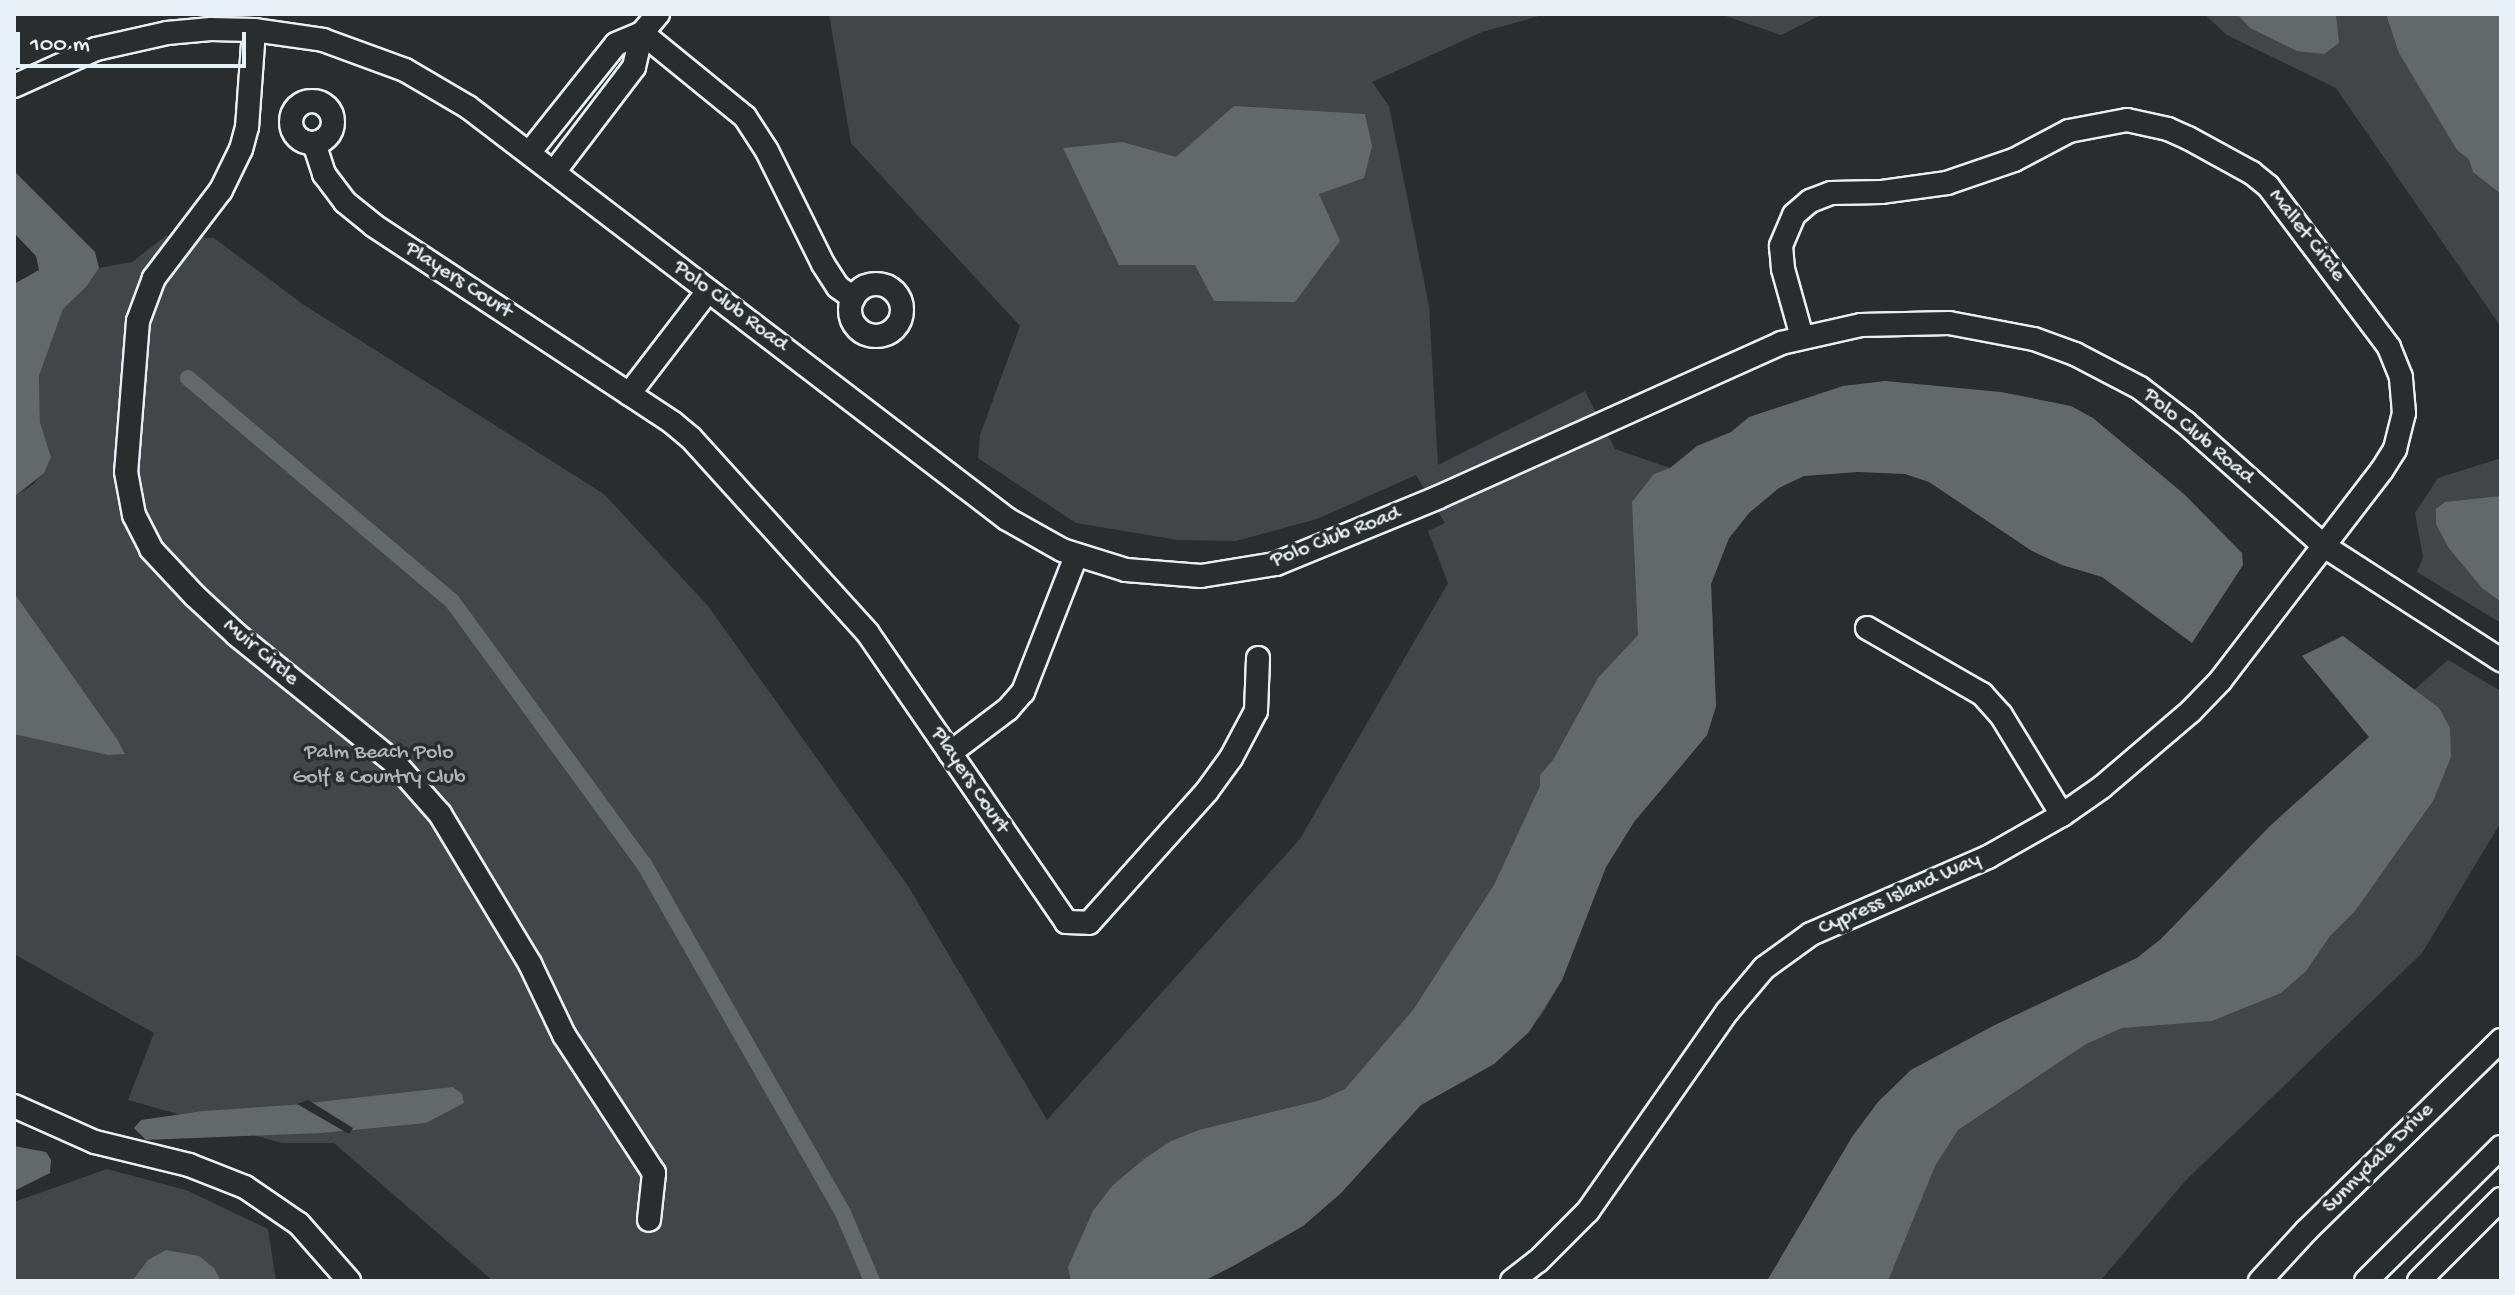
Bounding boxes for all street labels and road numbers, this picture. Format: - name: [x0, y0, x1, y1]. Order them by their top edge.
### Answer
- street label: Mallet Circle: [2261, 184, 2351, 288]
- street label: Players Court: [399, 236, 517, 326]
- street label: Polo Club Road: [667, 255, 793, 359]
- street label: Polo Club Road: [2137, 383, 2259, 491]
- street label: Polo Club Road: [1267, 501, 1405, 575]
- street label: Muir Circle: [216, 613, 304, 693]
- street label: Players Court: [924, 723, 1014, 839]
- street label: Cypress Island Way: [1815, 847, 1985, 943]
- street label: Sunnydale Drive: [2318, 1098, 2440, 1220]

